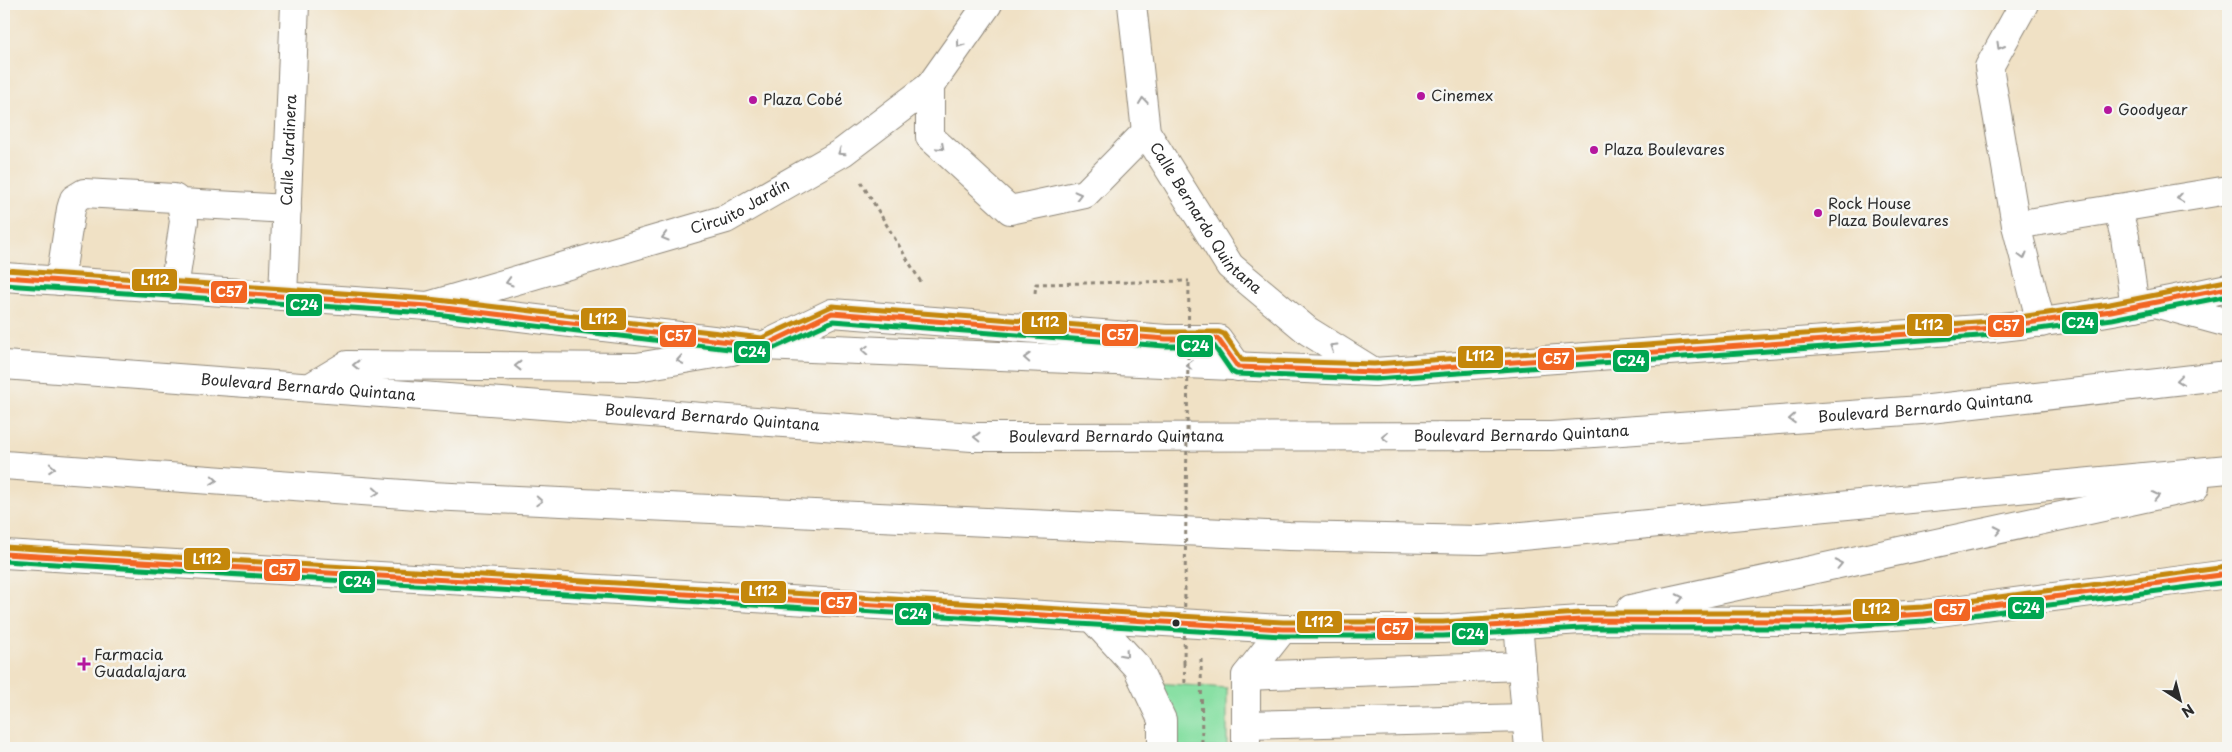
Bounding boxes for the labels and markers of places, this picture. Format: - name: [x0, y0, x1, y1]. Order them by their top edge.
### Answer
- place label: Cinemex: [1431, 83, 1493, 106]
- place label: Plaza Cobé: [763, 87, 843, 110]
- marker: Cinemex: [1415, 90, 1427, 102]
- marker: Plaza Cobé: [747, 94, 759, 106]
- place label: Goodyear: [2118, 97, 2188, 120]
- marker: Goodyear: [2102, 104, 2114, 116]
- place label: Plaza Boulevares: [1604, 137, 1725, 160]
- marker: Plaza Boulevares: [1588, 144, 1600, 156]
- place label: Rock House Plaza Boulevares: [1828, 191, 1949, 231]
- marker: Rock House Plaza Boulevares: [1812, 207, 1824, 219]
- unlabelled marker: [1171, 618, 1181, 628]
- place label: Farmacia Guadalajara: [94, 642, 187, 682]
- marker: Farmacia Guadalajara: [78, 658, 90, 670]

